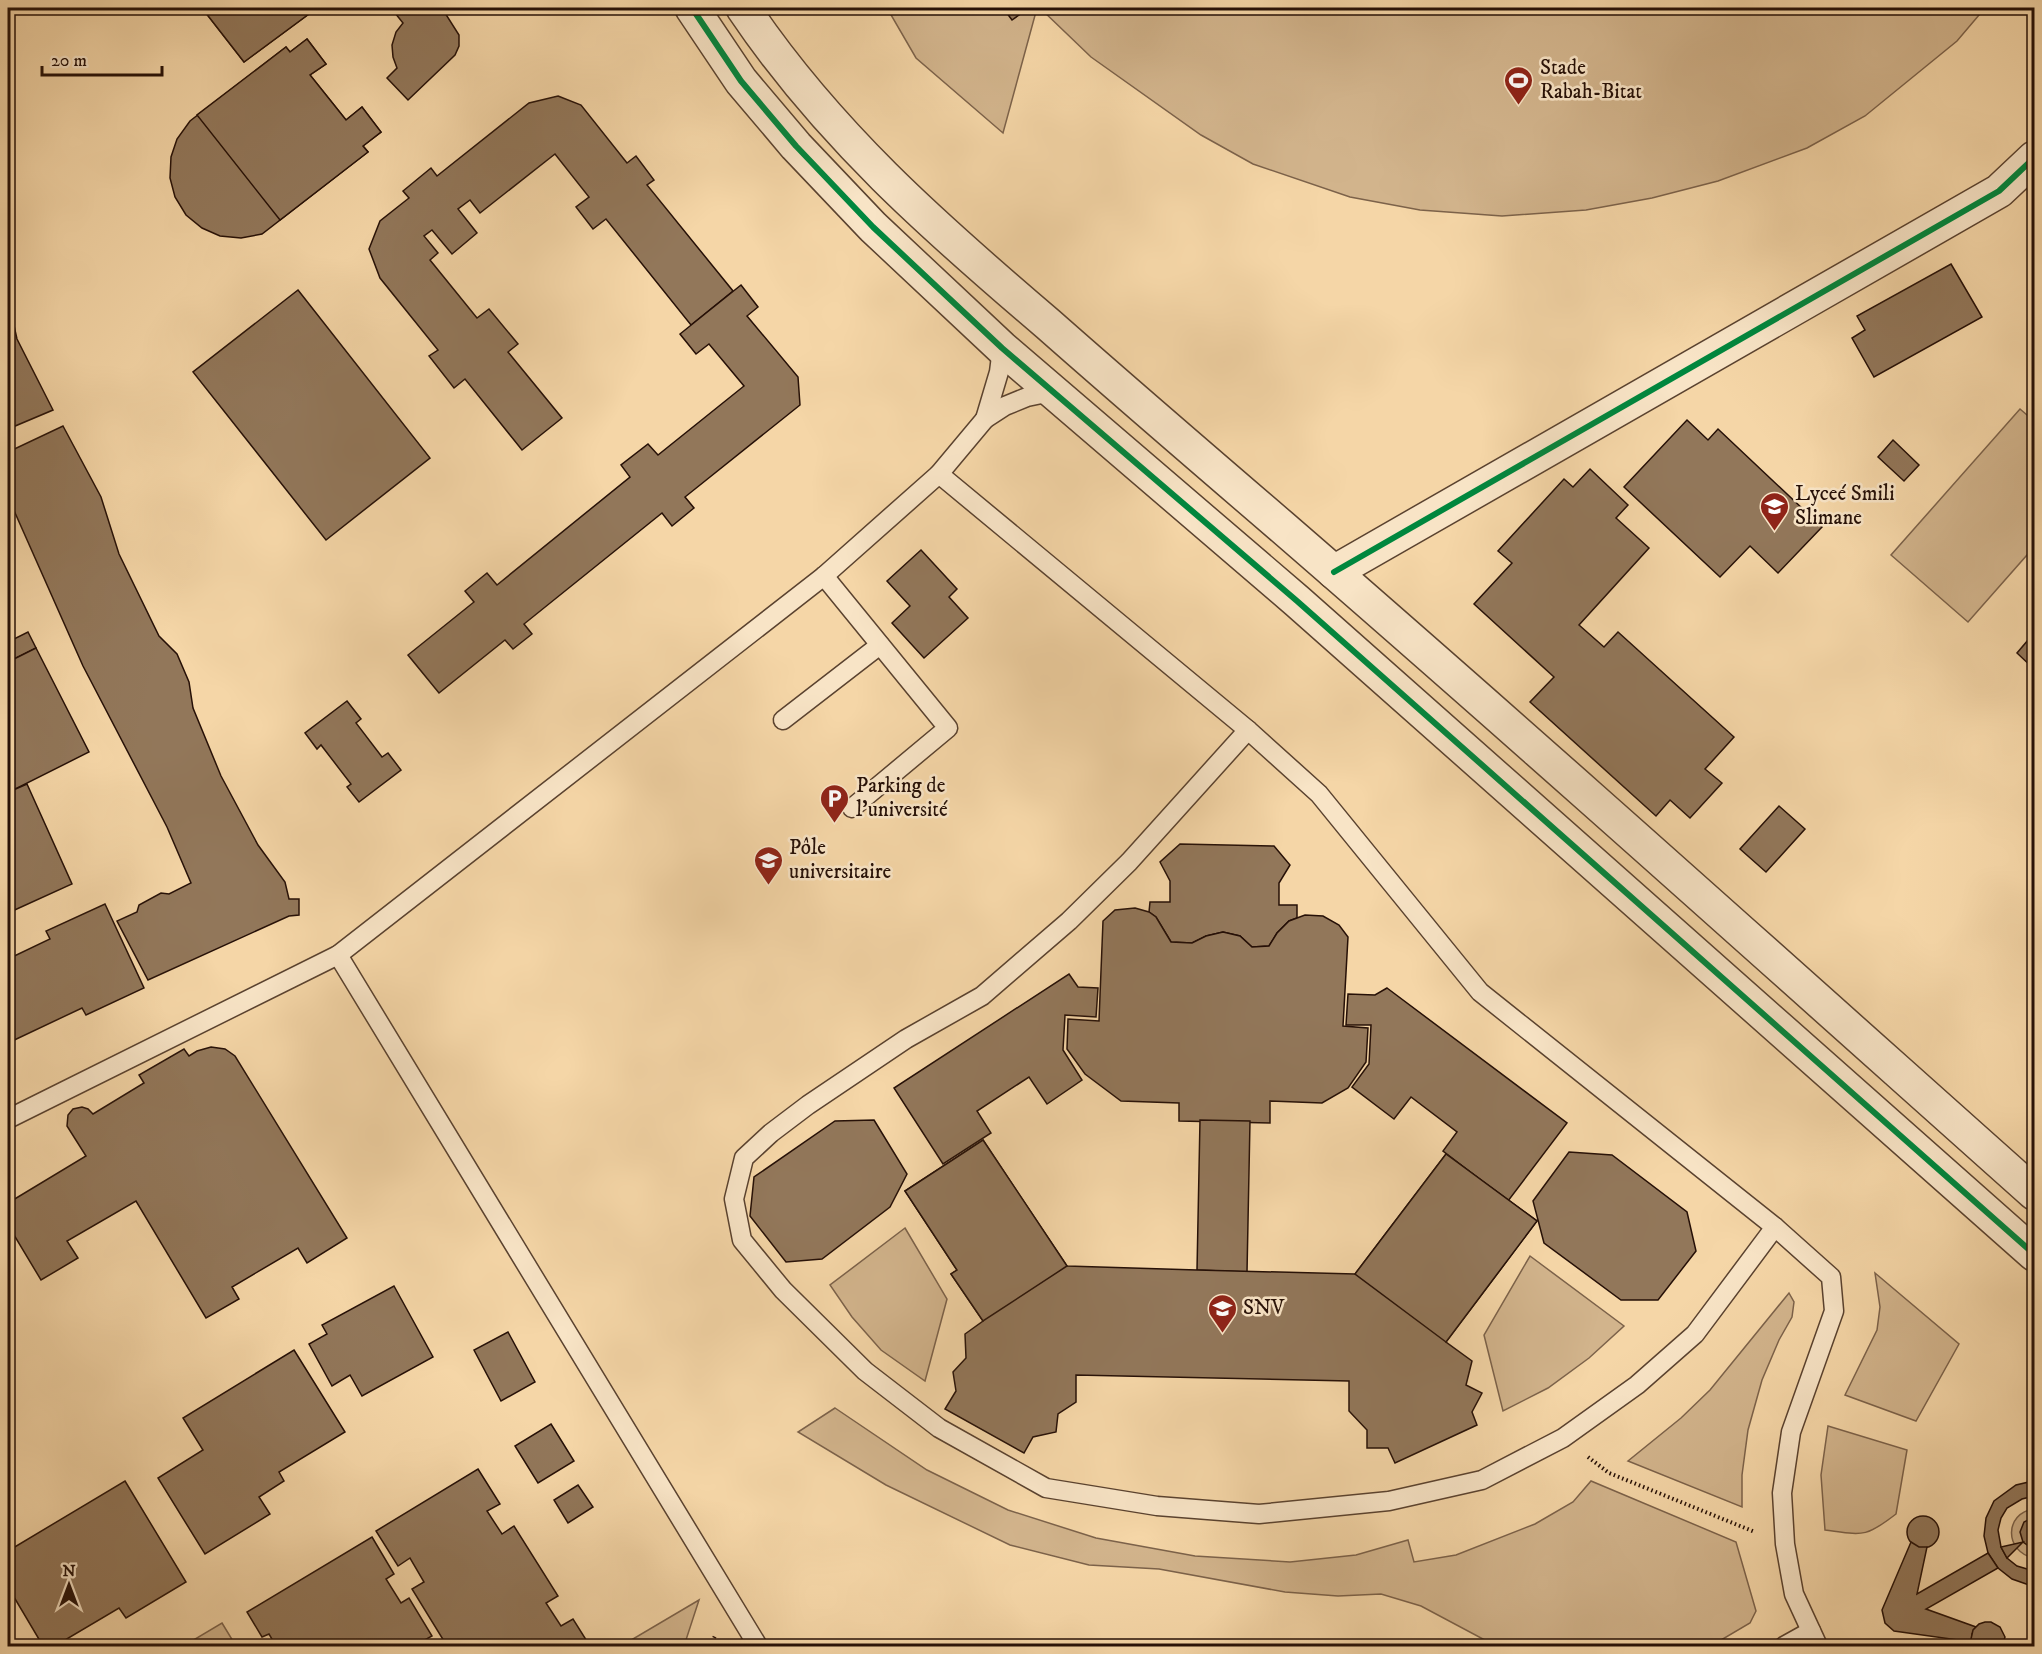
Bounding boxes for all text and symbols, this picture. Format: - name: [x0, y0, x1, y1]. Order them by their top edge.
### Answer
- scale bar: [42, 39, 162, 77]
- text: 20 m: [51, 50, 87, 72]
- place label: Stade Rabah-Bitat: [1540, 55, 1642, 105]
- sports icon: Stade Rabah-Bitat: [1503, 64, 1535, 106]
- place label: Lyceé Smili Slimane: [1795, 481, 1895, 531]
- school or university icon: Lyceé Smili Slimane: [1758, 490, 1790, 532]
- place label: Parking de l'université: [856, 773, 948, 823]
- parking icon: Parking de l'université: [819, 782, 851, 824]
- place label: Pôle universitaire: [789, 835, 891, 885]
- school or university icon: Pôle universitaire: [752, 844, 784, 886]
- school or university icon: SNV: [1206, 1292, 1238, 1334]
- place label: SNV: [1243, 1295, 1285, 1321]
- north arrow: [39, 1555, 99, 1615]
- text: N: [62, 1561, 76, 1581]

